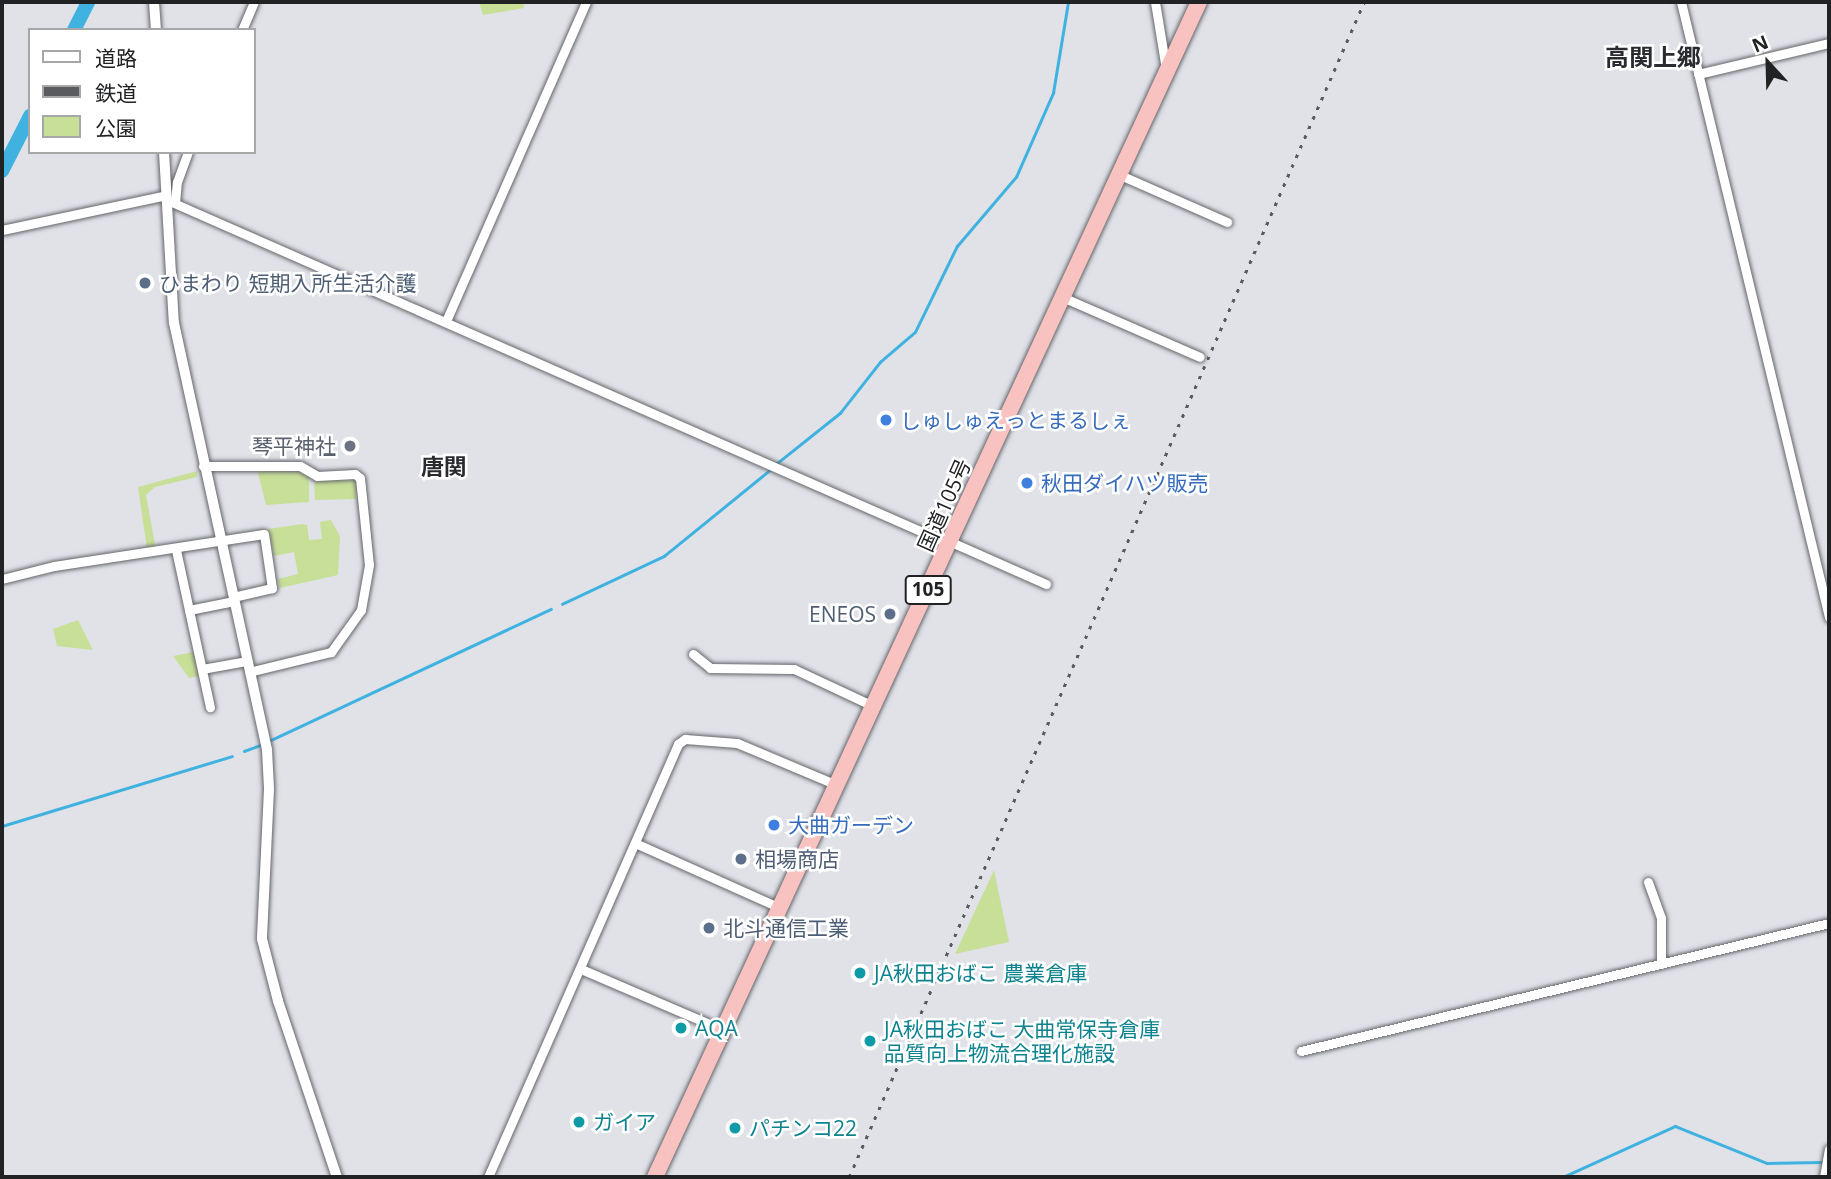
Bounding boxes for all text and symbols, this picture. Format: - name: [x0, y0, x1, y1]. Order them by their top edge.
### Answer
- legend: [28, 28, 256, 154]
- north arrow: [1733, 28, 1803, 98]
- text: N: [1748, 29, 1772, 58]
- district label: 高関上郷: [1605, 43, 1701, 71]
- text: 道路: [95, 44, 137, 72]
- text: 鉄道: [95, 79, 137, 107]
- text: 公園: [95, 114, 137, 142]
- place label: ひまわり 短期入所生活介護: [159, 270, 416, 296]
- marker: ひまわり 短期入所生活介護: [137, 275, 153, 291]
- place label: しゅしゅえっとまるしぇ: [900, 407, 1131, 433]
- marker: しゅしゅえっとまるしぇ: [878, 412, 894, 428]
- place label: 琴平神社: [252, 433, 336, 459]
- marker: 琴平神社: [342, 438, 358, 454]
- district label: 唐関: [421, 452, 467, 480]
- street label: 国道105号: [912, 455, 976, 555]
- place label: 秋田ダイハツ販売: [1041, 470, 1209, 496]
- marker: 秋田ダイハツ販売: [1019, 475, 1035, 491]
- road number: 105: [904, 575, 953, 606]
- place label: ENEOS: [809, 601, 876, 627]
- marker: ENEOS: [882, 606, 898, 622]
- place label: 大曲ガーデン: [788, 812, 914, 838]
- marker: 大曲ガーデン: [766, 817, 782, 833]
- place label: 相場商店: [755, 846, 839, 872]
- marker: 相場商店: [733, 851, 749, 867]
- place label: 北斗通信工業: [723, 915, 849, 941]
- marker: 北斗通信工業: [701, 920, 717, 936]
- place label: JA秋田おばこ 農業倉庫: [874, 960, 1087, 986]
- marker: JA秋田おばこ 農業倉庫: [852, 965, 868, 981]
- place label: AQA: [695, 1015, 738, 1041]
- place label: JA秋田おばこ 大曲常保寺倉庫 品質向上物流合理化施設: [884, 1016, 1160, 1066]
- marker: AQA: [673, 1020, 689, 1036]
- marker: JA秋田おばこ 大曲常保寺倉庫 品質向上物流合理化施設: [862, 1033, 878, 1049]
- place label: ガイア: [593, 1109, 656, 1135]
- marker: ガイア: [571, 1114, 587, 1130]
- place label: パチンコ22: [749, 1115, 857, 1141]
- marker: パチンコ22: [727, 1120, 743, 1136]

